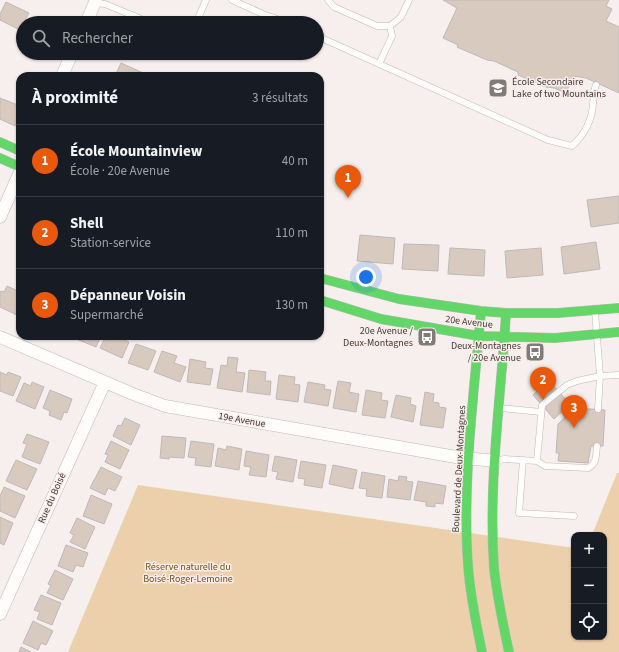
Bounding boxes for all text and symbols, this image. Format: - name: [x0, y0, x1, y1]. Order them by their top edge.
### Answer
- search box: [16, 16, 324, 60]
- icon: search: [30, 27, 52, 49]
- text: Rechercher: [62, 28, 133, 49]
- place label: École Secondaire Lake of two Mountains: [512, 75, 606, 101]
- school or university icon: École Secondaire Lake of two Mountains: [487, 77, 509, 99]
- text: À proximité: [32, 86, 118, 110]
- text: 3 résultats: [252, 89, 308, 107]
- text: École Mountainview: [70, 141, 202, 162]
- text: 1: [42, 152, 48, 170]
- text: 40 m: [282, 152, 308, 170]
- text: École · 20e Avenue: [70, 162, 170, 180]
- pin: 1: [335, 165, 361, 198]
- text: Shell: [70, 213, 103, 234]
- text: 2: [42, 224, 48, 242]
- text: 110 m: [275, 224, 308, 242]
- text: Station-service: [70, 234, 151, 252]
- your location: [356, 267, 376, 287]
- text: Dépanneur Voisin: [70, 285, 186, 306]
- text: 3: [42, 296, 48, 314]
- text: 130 m: [275, 296, 308, 314]
- text: Supermarché: [70, 306, 143, 324]
- street label: 20e Avenue: [444, 312, 494, 332]
- place label: 20e Avenue / Deux-Montagnes: [343, 324, 413, 350]
- bus stop icon: 20e Avenue / Deux-Montagnes: [416, 326, 438, 348]
- place label: Deux-Montagnes / 20e Avenue: [451, 339, 521, 365]
- bus stop icon: Deux-Montagnes / 20e Avenue: [524, 341, 546, 363]
- pin: 2: [530, 367, 556, 400]
- pin: 3: [561, 395, 587, 428]
- street label: Boulevard de Deux-Montagnes: [449, 405, 469, 533]
- street label: 19e Avenue: [217, 409, 267, 431]
- street label: Rue du Boisé: [35, 470, 69, 526]
- map controls: [571, 532, 607, 640]
- button: +: [571, 532, 607, 568]
- park label: Réserve naturelle du Boisé-Roger-Lemoine: [143, 560, 233, 586]
- button: −: [571, 568, 607, 604]
- button: locate: [571, 604, 607, 640]

